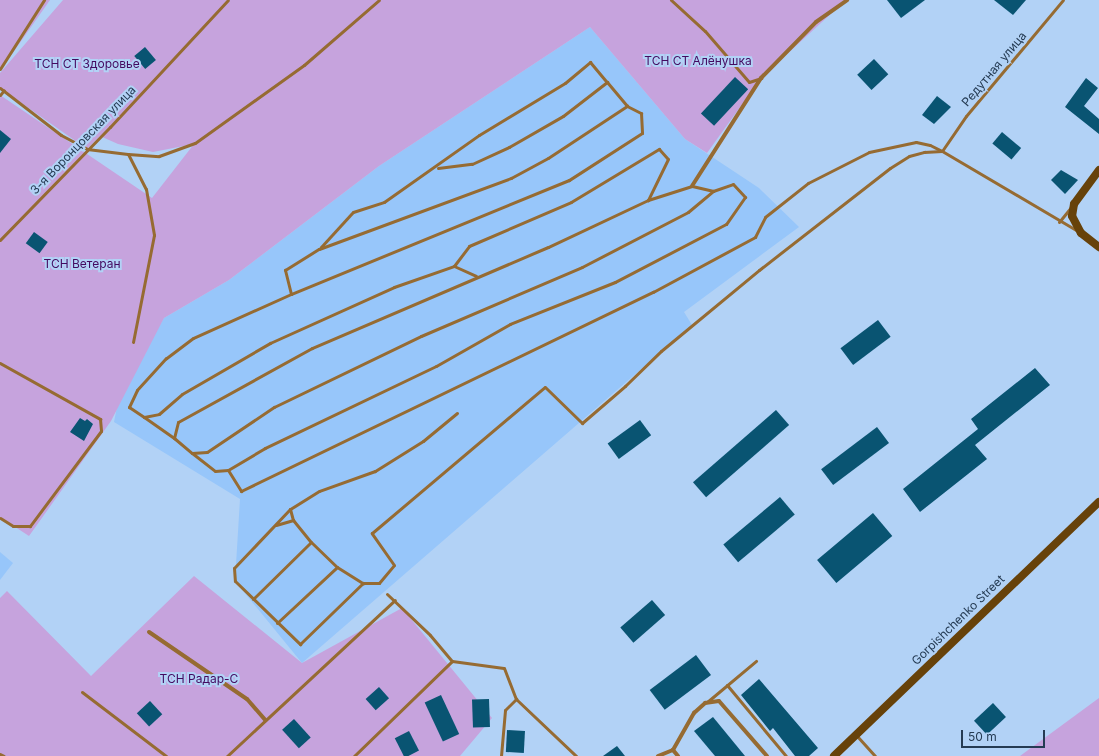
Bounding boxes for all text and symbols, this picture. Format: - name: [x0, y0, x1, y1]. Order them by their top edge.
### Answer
- street label: Редутная улица: [959, 29, 1029, 109]
- park label: ТСН СТ Алёнушка: [644, 54, 752, 68]
- park label: ТСН СТ Здоровье: [34, 57, 140, 71]
- street label: 3-я Воронцовская улица: [27, 83, 139, 197]
- park label: ТСН Ветеран: [44, 257, 120, 271]
- street label: Gorpishchenko Street: [909, 572, 1007, 668]
- park label: ТСН Радар-С: [160, 672, 238, 686]
- scale bar: [963, 722, 1047, 748]
- text: 50 m: [968, 729, 997, 744]

